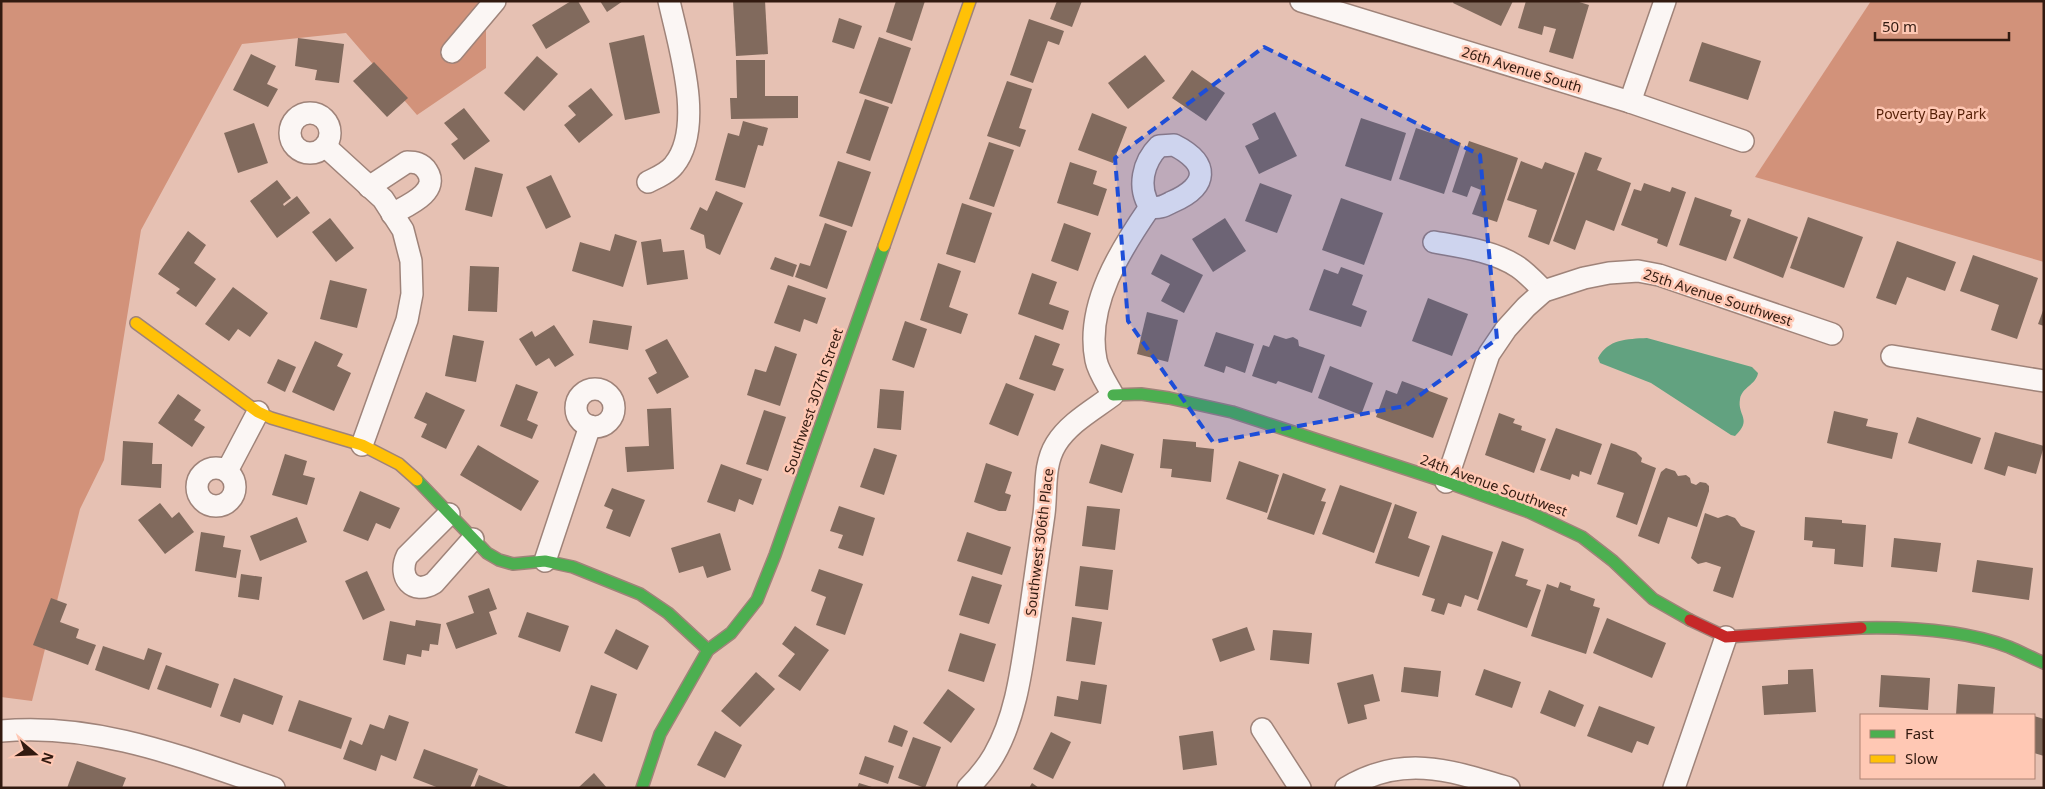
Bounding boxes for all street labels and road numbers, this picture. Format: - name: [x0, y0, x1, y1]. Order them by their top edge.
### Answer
- street label: 26th Avenue South: [1460, 42, 1584, 96]
- street label: 25th Avenue Southwest: [1641, 264, 1795, 330]
- street label: Southwest 307th Street: [779, 325, 847, 477]
- street label: 24th Avenue Southwest: [1418, 450, 1570, 520]
- street label: Southwest 306th Place: [1021, 467, 1058, 617]

